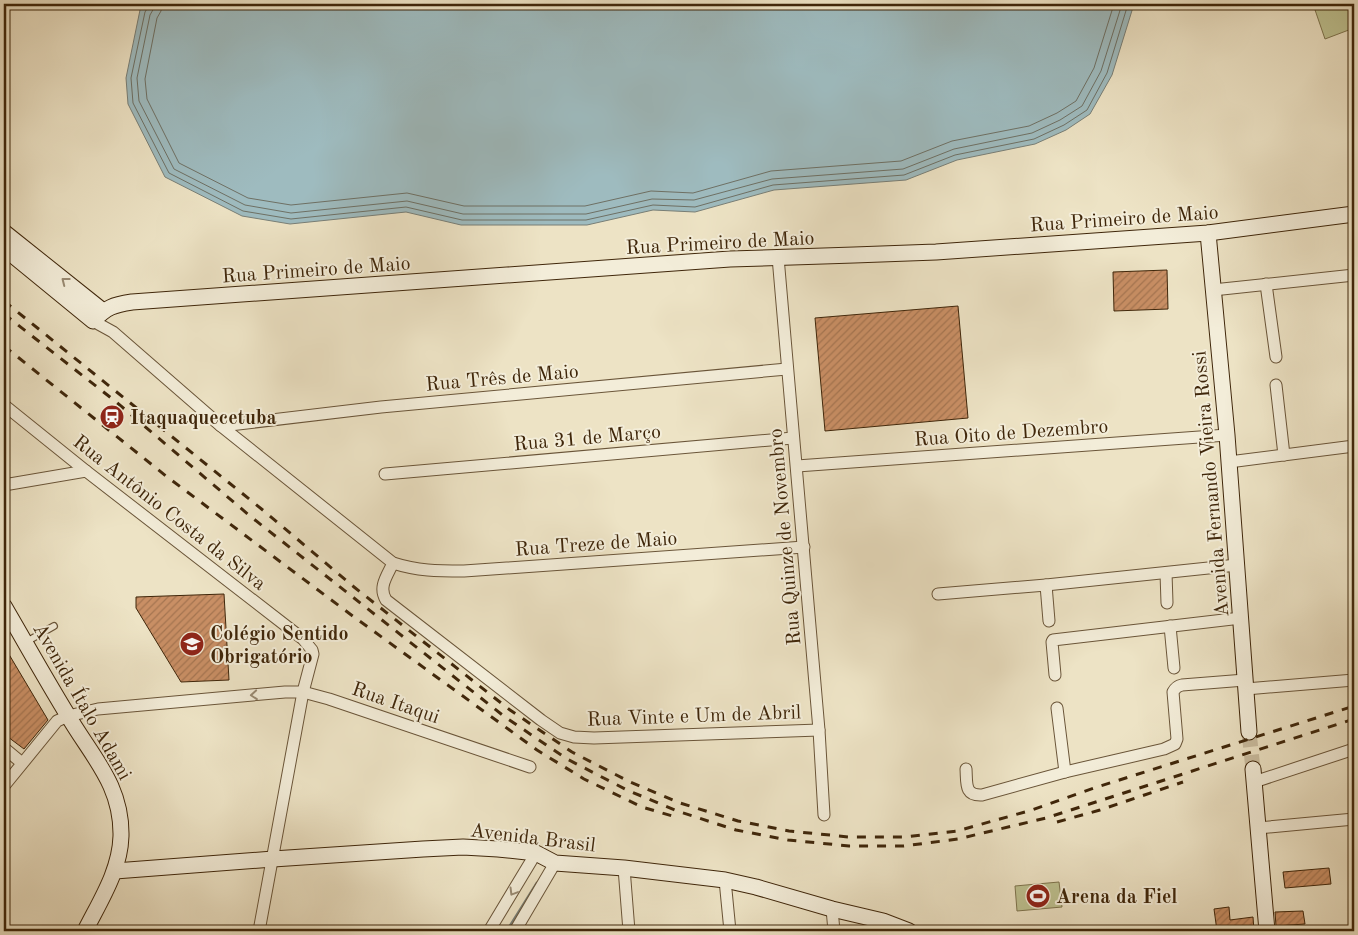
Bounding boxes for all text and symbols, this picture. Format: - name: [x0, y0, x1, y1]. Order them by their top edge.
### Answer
- street label: Rua Primeiro de Maio: [1029, 203, 1219, 237]
- street label: Rua Primeiro de Maio: [625, 229, 815, 259]
- street label: Rua Primeiro de Maio: [221, 254, 411, 288]
- one-way arrow: [62, 278, 71, 286]
- street label: Avenida Fernando Vieira Rossi: [1190, 350, 1234, 618]
- street label: Rua Três de Maio: [425, 362, 580, 396]
- station icon: Itaquaquecetuba: [99, 404, 125, 430]
- place label: Itaquaquecetuba: [130, 409, 277, 429]
- street label: Rua Oito de Dezembro: [913, 417, 1109, 451]
- street label: Rua 31 de Março: [513, 423, 662, 455]
- street label: Rua Quinze de Novembro: [767, 427, 805, 646]
- street label: Rua Antônio Costa da Silva: [69, 432, 269, 595]
- street label: Rua Treze de Maio: [514, 529, 678, 561]
- street label: Avenida Ítalo Adami: [28, 619, 137, 784]
- place label: Colégio Sentido Obrigatório: [210, 625, 349, 668]
- school or university icon: Colégio Sentido Obrigatório: [179, 631, 205, 657]
- street label: Rua Itaqui: [349, 680, 442, 728]
- one-way arrow: [250, 689, 258, 700]
- street label: Rua Vinte e Um de Abril: [586, 703, 802, 731]
- street label: Avenida Brasil: [469, 821, 597, 857]
- sports icon: Arena da Fiel: [1025, 883, 1051, 909]
- one-way arrow: [509, 887, 519, 896]
- place label: Arena da Fiel: [1056, 888, 1178, 908]

